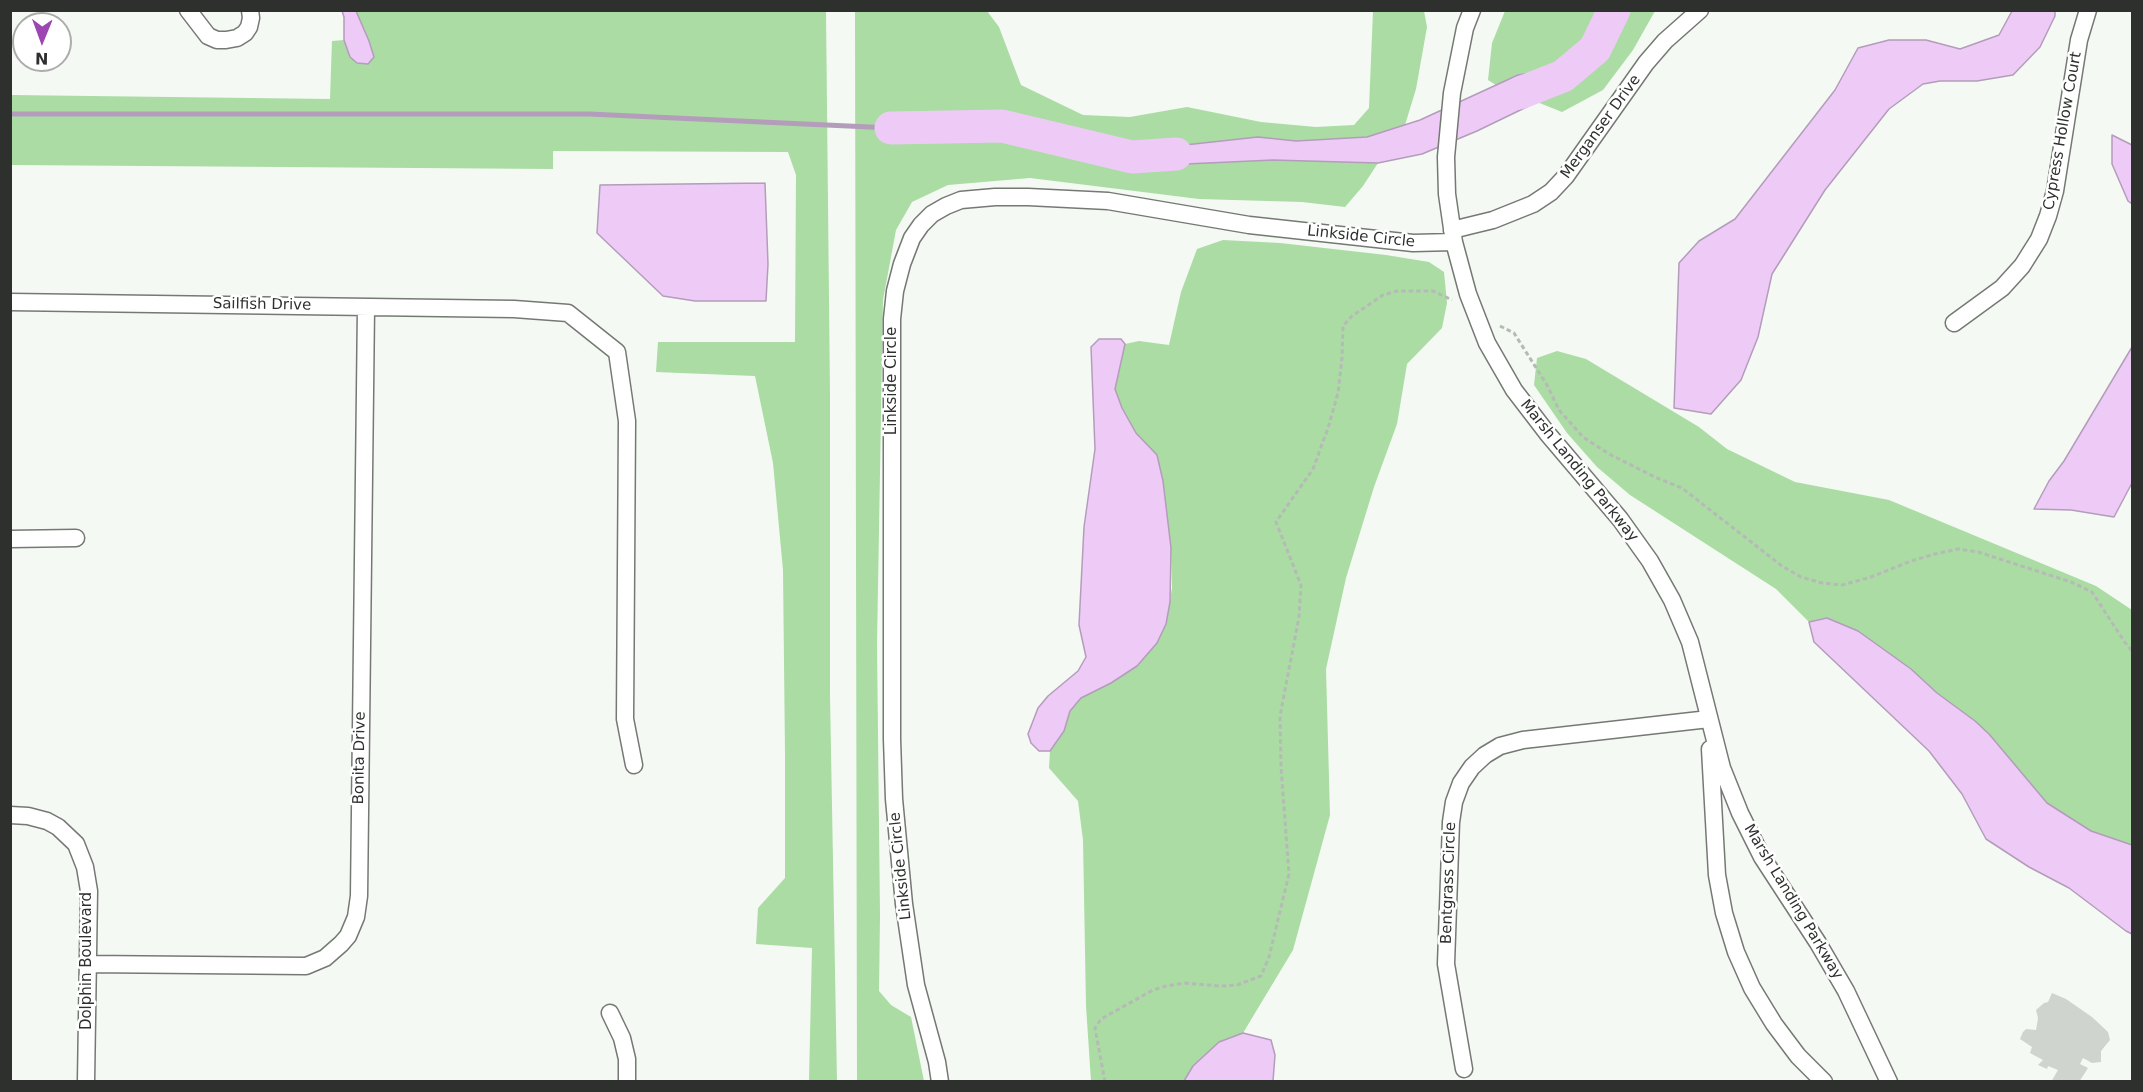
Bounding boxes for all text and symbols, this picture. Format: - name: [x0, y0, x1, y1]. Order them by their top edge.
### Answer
- north arrow: [12, 12, 72, 72]
- text: N: [35, 49, 49, 68]
- street label: Cypress Hollow Court: [2040, 50, 2086, 212]
- street label: Merganser Drive: [1557, 71, 1645, 183]
- street label: Linkside Circle: [1306, 222, 1416, 252]
- street label: Sailfish Drive: [213, 295, 311, 315]
- street label: Linkside Circle: [883, 327, 901, 435]
- street label: Marsh Landing Parkway: [1516, 396, 1642, 546]
- street label: Bonita Drive: [350, 711, 370, 805]
- street label: Linkside Circle: [886, 811, 916, 921]
- street label: Marsh Landing Parkway: [1740, 821, 1846, 983]
- street label: Bentgrass Circle: [1438, 822, 1460, 944]
- street label: Dolphin Boulevard: [78, 892, 96, 1030]

